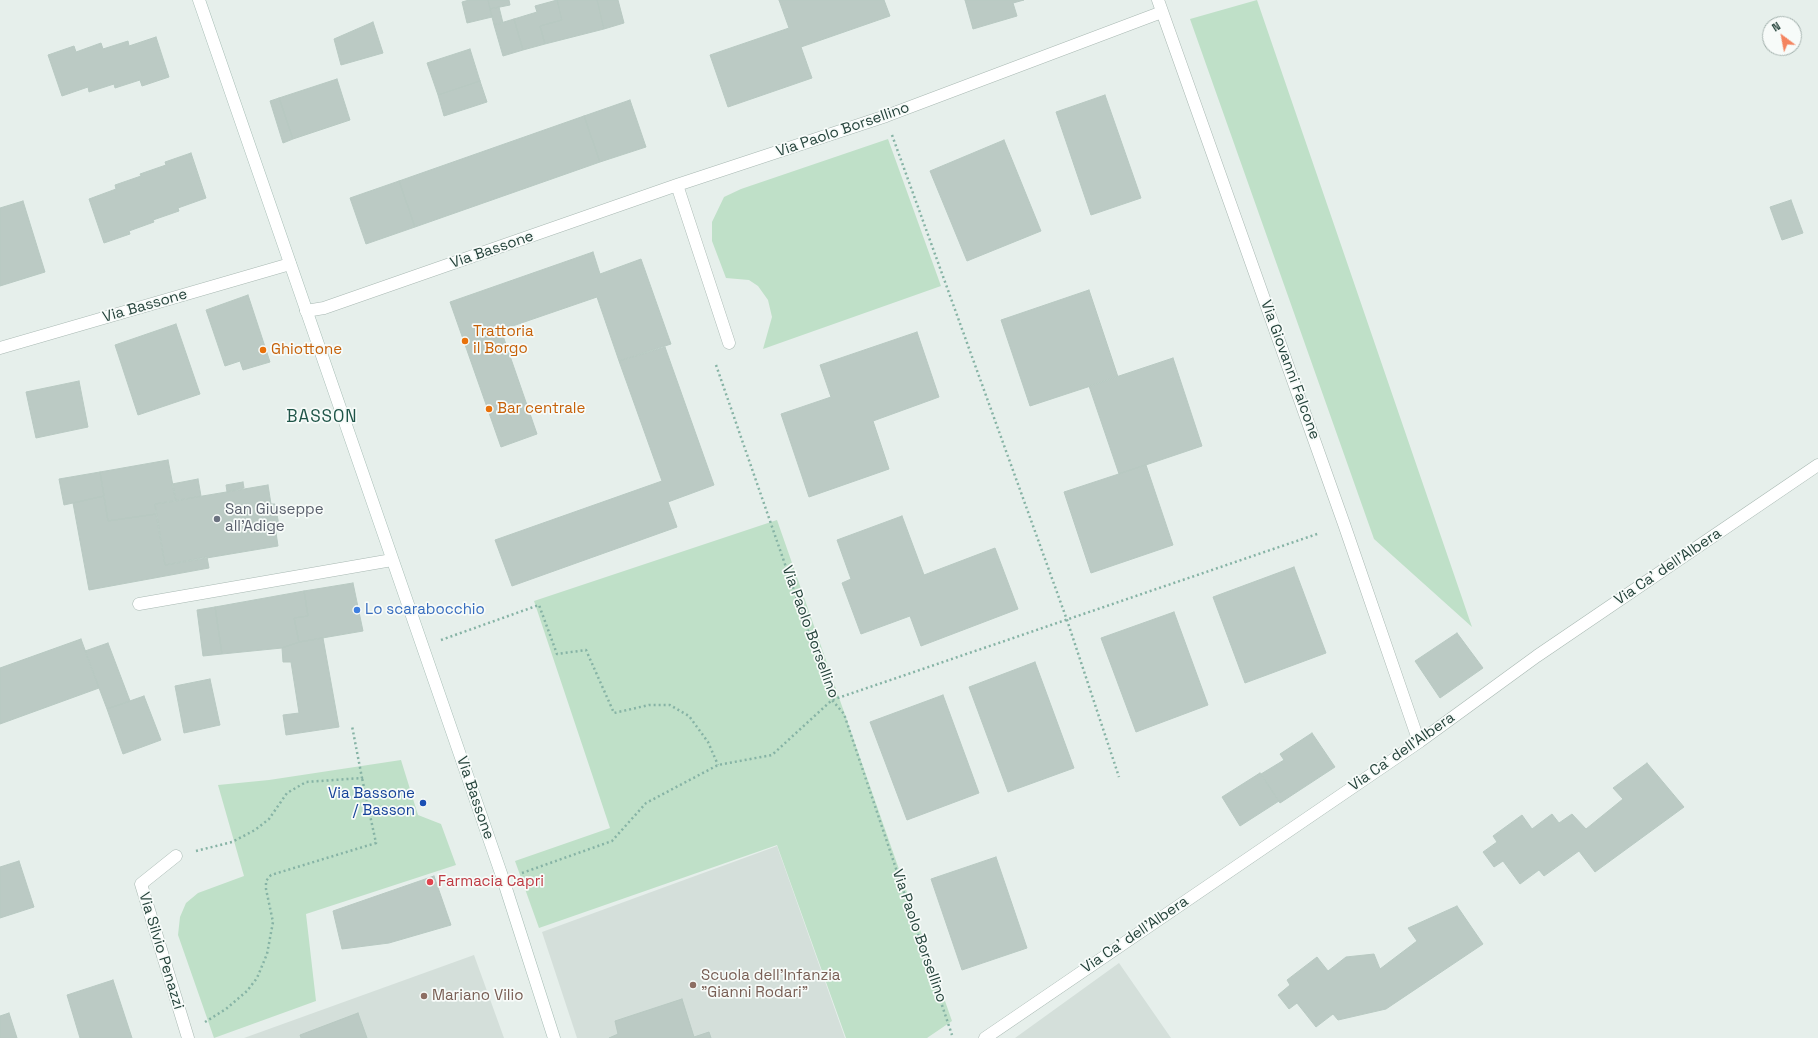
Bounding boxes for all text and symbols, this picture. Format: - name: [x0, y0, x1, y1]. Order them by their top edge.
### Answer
- north arrow: [1762, 16, 1802, 56]
- text: N: [1769, 19, 1783, 35]
- street label: Via Paolo Borsellino: [774, 99, 912, 161]
- street label: Via Bassone: [448, 227, 536, 273]
- street label: Via Bassone: [101, 285, 189, 327]
- street label: Via Giovanni Falcone: [1256, 298, 1324, 442]
- place label: Trattoria il Borgo: [473, 323, 534, 358]
- marker: Trattoria il Borgo: [460, 336, 470, 346]
- place label: Ghiottone: [271, 341, 342, 359]
- marker: Ghiottone: [258, 345, 268, 355]
- place label: Bar centrale: [497, 400, 585, 418]
- marker: Bar centrale: [484, 404, 494, 414]
- district label: BASSON: [286, 407, 358, 427]
- place label: San Giuseppe all'Adige: [225, 501, 324, 536]
- marker: San Giuseppe all'Adige: [212, 514, 222, 524]
- street label: Via Ca' dell'Albera: [1611, 525, 1725, 609]
- street label: Via Paolo Borsellino: [778, 563, 842, 701]
- place label: Lo scarabocchio: [365, 601, 485, 619]
- marker: Lo scarabocchio: [352, 605, 362, 615]
- street label: Via Ca' dell'Albera: [1346, 709, 1458, 795]
- street label: Via Bassone: [452, 754, 498, 842]
- place label: Via Bassone / Basson: [328, 785, 415, 820]
- marker: Via Bassone / Basson: [418, 798, 428, 808]
- street label: Via Paolo Borsellino: [888, 867, 950, 1005]
- place label: Farmacia Capri: [438, 873, 544, 891]
- marker: Farmacia Capri: [425, 877, 435, 887]
- street label: Via Silvio Penazzi: [135, 890, 187, 1012]
- street label: Via Ca' dell'Albera: [1078, 893, 1192, 977]
- place label: Scuola dell'Infanzia "Gianni Rodari": [701, 967, 840, 1002]
- marker: Scuola dell'Infanzia "Gianni Rodari": [688, 980, 698, 990]
- place label: Mariano Vilio: [432, 987, 523, 1005]
- marker: Mariano Vilio: [419, 991, 429, 1001]

